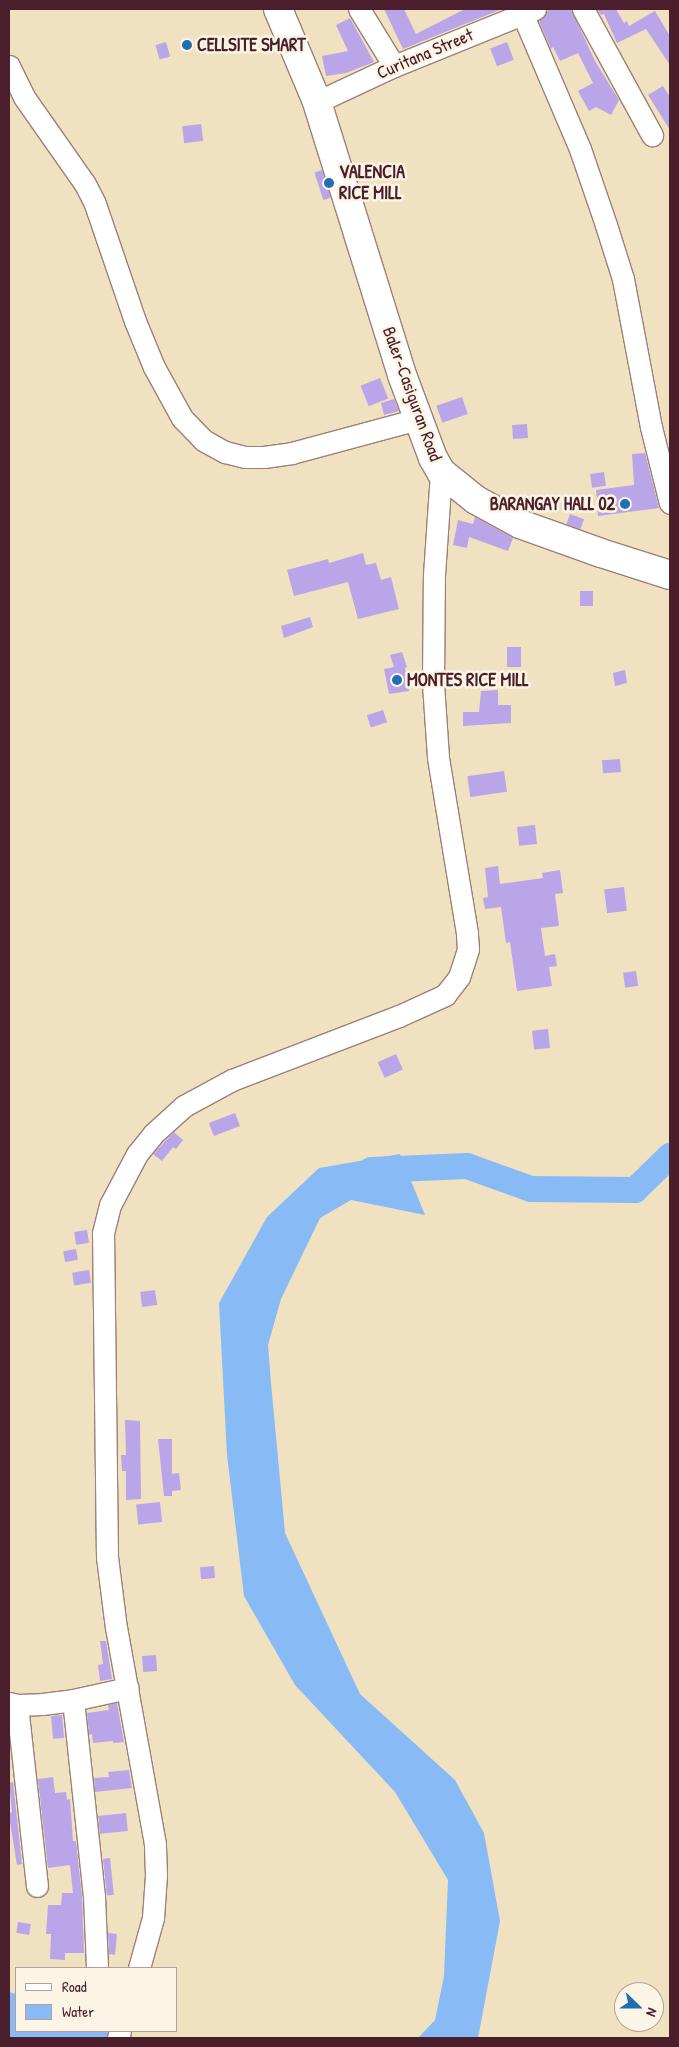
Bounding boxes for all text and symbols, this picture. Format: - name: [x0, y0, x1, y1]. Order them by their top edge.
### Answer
- street label: Curitana Street: [374, 24, 476, 84]
- place label: CELLSITE SMART: [197, 34, 306, 56]
- marker: CELLSITE SMART: [181, 39, 193, 51]
- place label: VALENCIA RICE MILL: [339, 162, 405, 204]
- marker: VALENCIA RICE MILL: [323, 177, 335, 189]
- street label: Baler-Casiguran Road: [378, 324, 446, 464]
- place label: BARANGAY HALL 02: [490, 493, 615, 515]
- marker: BARANGAY HALL 02: [619, 498, 631, 510]
- place label: MONTES RICE MILL: [407, 669, 529, 691]
- marker: MONTES RICE MILL: [391, 674, 403, 686]
- legend: [15, 1967, 178, 2032]
- text: Road: [62, 1976, 87, 1997]
- north arrow: [614, 1982, 664, 2032]
- text: Water: [62, 2001, 94, 2022]
- text: N: [642, 2005, 663, 2019]

